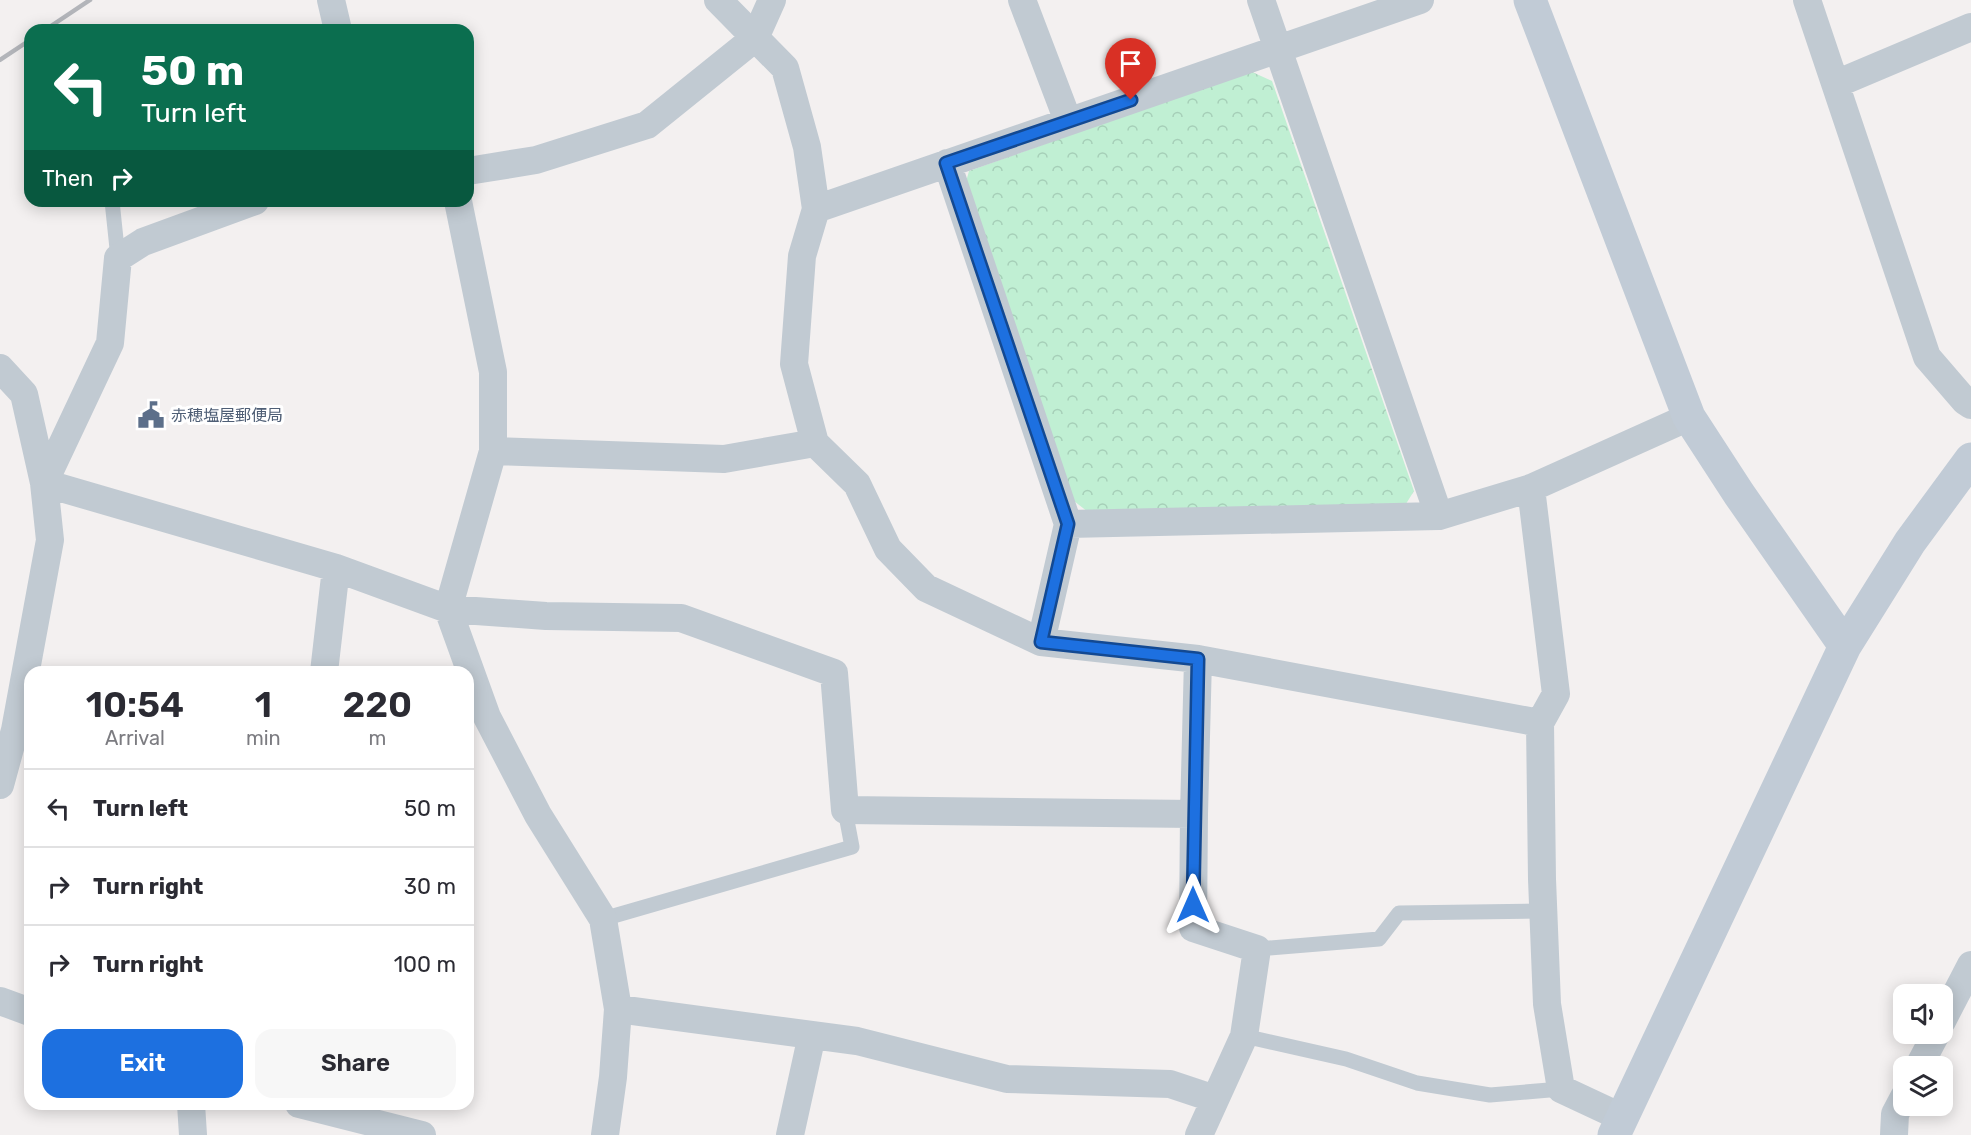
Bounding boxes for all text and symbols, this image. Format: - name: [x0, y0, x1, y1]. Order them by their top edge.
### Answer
- pin: [1105, 38, 1156, 100]
- text: 50 m: [141, 46, 244, 96]
- icon: arrive: [1114, 47, 1147, 80]
- icon: left: [42, 48, 120, 126]
- text: Turn left: [141, 97, 246, 129]
- icon: right: [105, 162, 138, 195]
- text: Then: [42, 165, 93, 192]
- public building icon: 赤穂塩屋郵便局: [136, 400, 166, 430]
- place label: 赤穂塩屋郵便局: [171, 406, 283, 425]
- text: 10:54: [86, 683, 184, 726]
- text: 1: [255, 683, 272, 726]
- text: 220: [342, 683, 412, 726]
- text: Arrival: [105, 726, 165, 750]
- text: min: [246, 726, 281, 750]
- text: m: [368, 726, 386, 750]
- icon: left: [42, 792, 75, 825]
- text: Turn left: [93, 795, 188, 822]
- text: 50 m: [404, 795, 456, 822]
- icon: right: [42, 870, 75, 903]
- text: Turn right: [93, 873, 203, 900]
- text: 30 m: [404, 873, 456, 900]
- position arrow: [1161, 873, 1225, 937]
- icon: right: [42, 948, 75, 981]
- text: Turn right: [93, 951, 203, 978]
- text: 100 m: [394, 951, 456, 978]
- map controls: [1893, 984, 1953, 1116]
- button: sound: [1893, 984, 1953, 1044]
- button: Exit: [42, 1029, 243, 1098]
- button: Share: [255, 1029, 456, 1098]
- button: layers: [1893, 1056, 1953, 1116]

